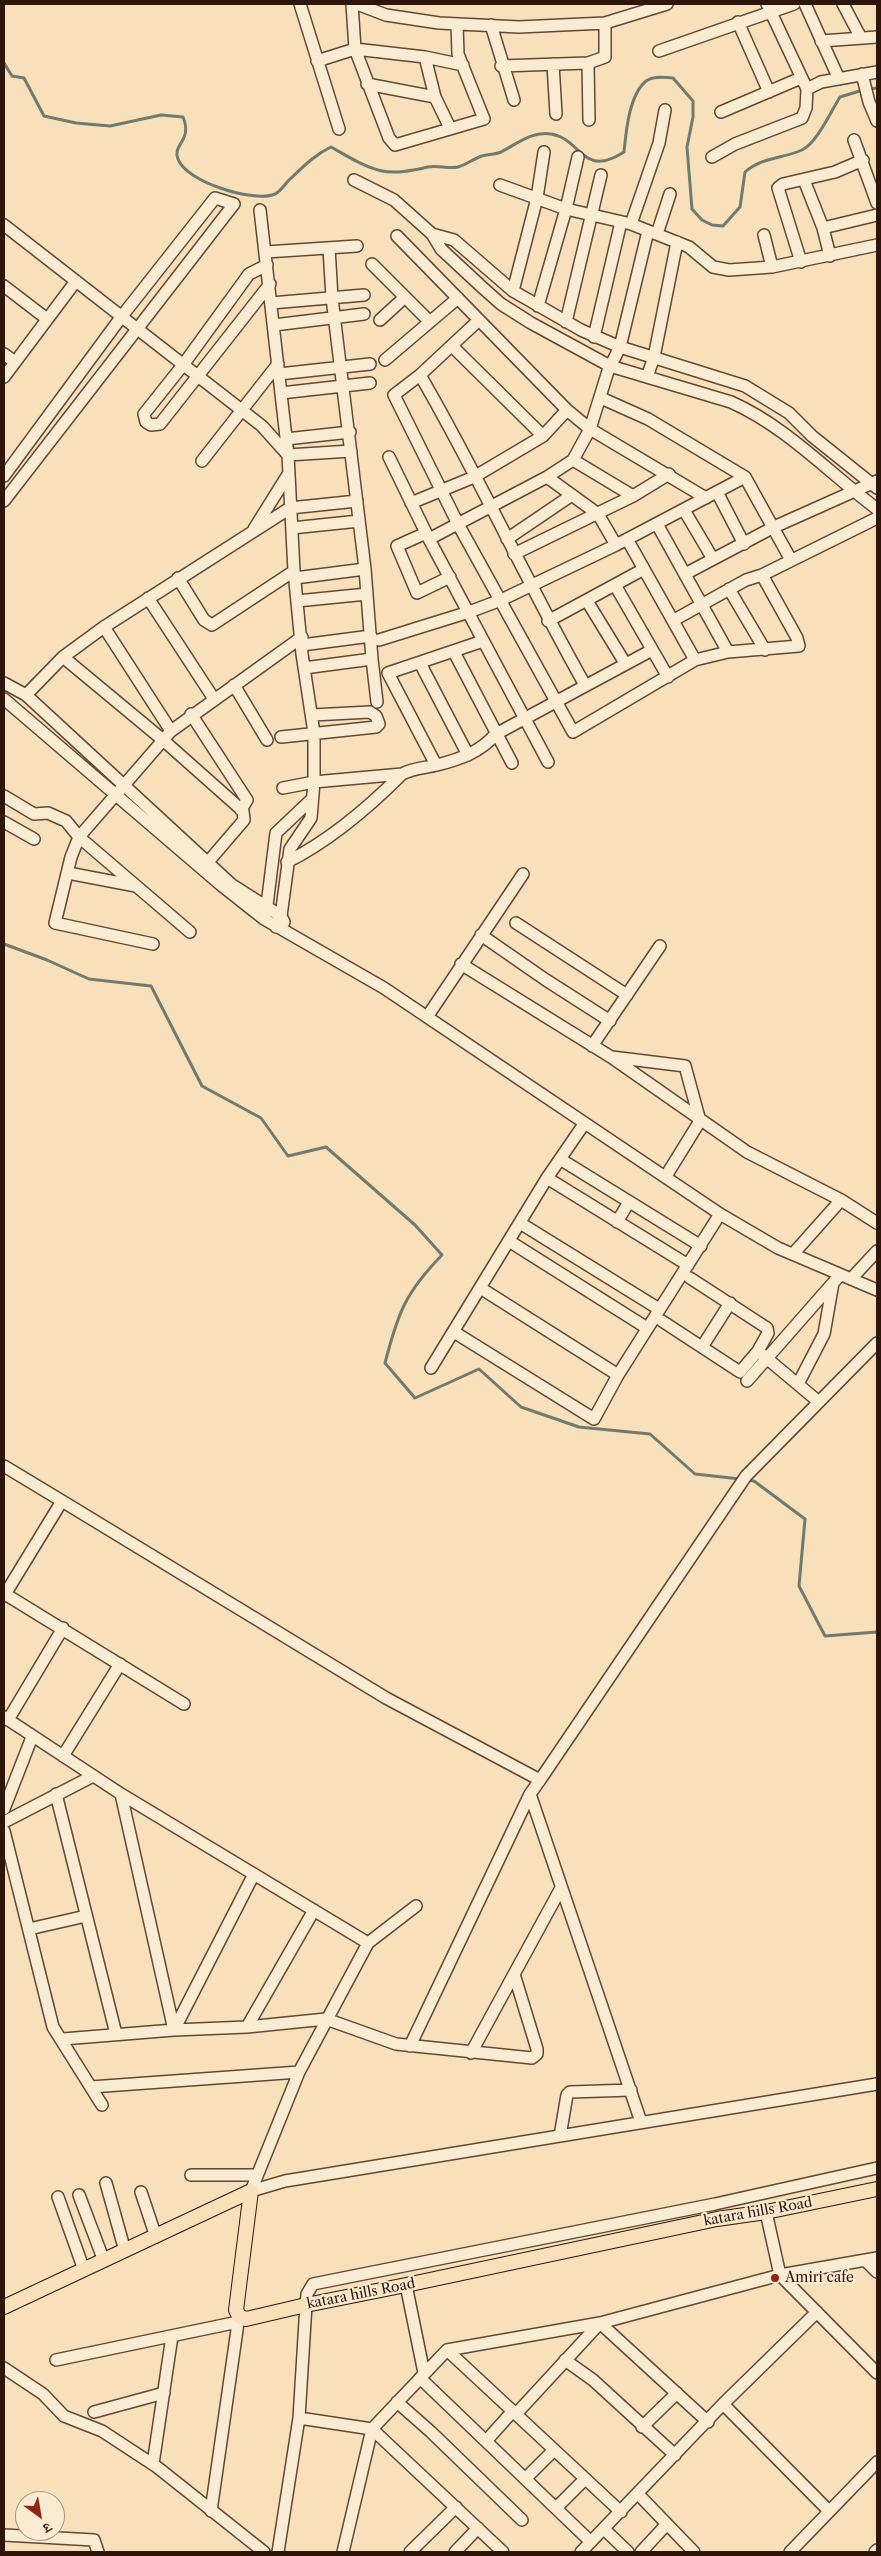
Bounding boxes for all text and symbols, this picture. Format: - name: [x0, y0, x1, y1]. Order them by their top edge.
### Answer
- street label: katara hills Road: [702, 2194, 814, 2230]
- place label: Amiri cafe: [785, 2270, 854, 2286]
- marker: Amiri cafe: [769, 2272, 781, 2284]
- street label: katara hills Road: [305, 2275, 417, 2313]
- north arrow: [15, 2491, 65, 2541]
- text: उ: [40, 2518, 55, 2537]

